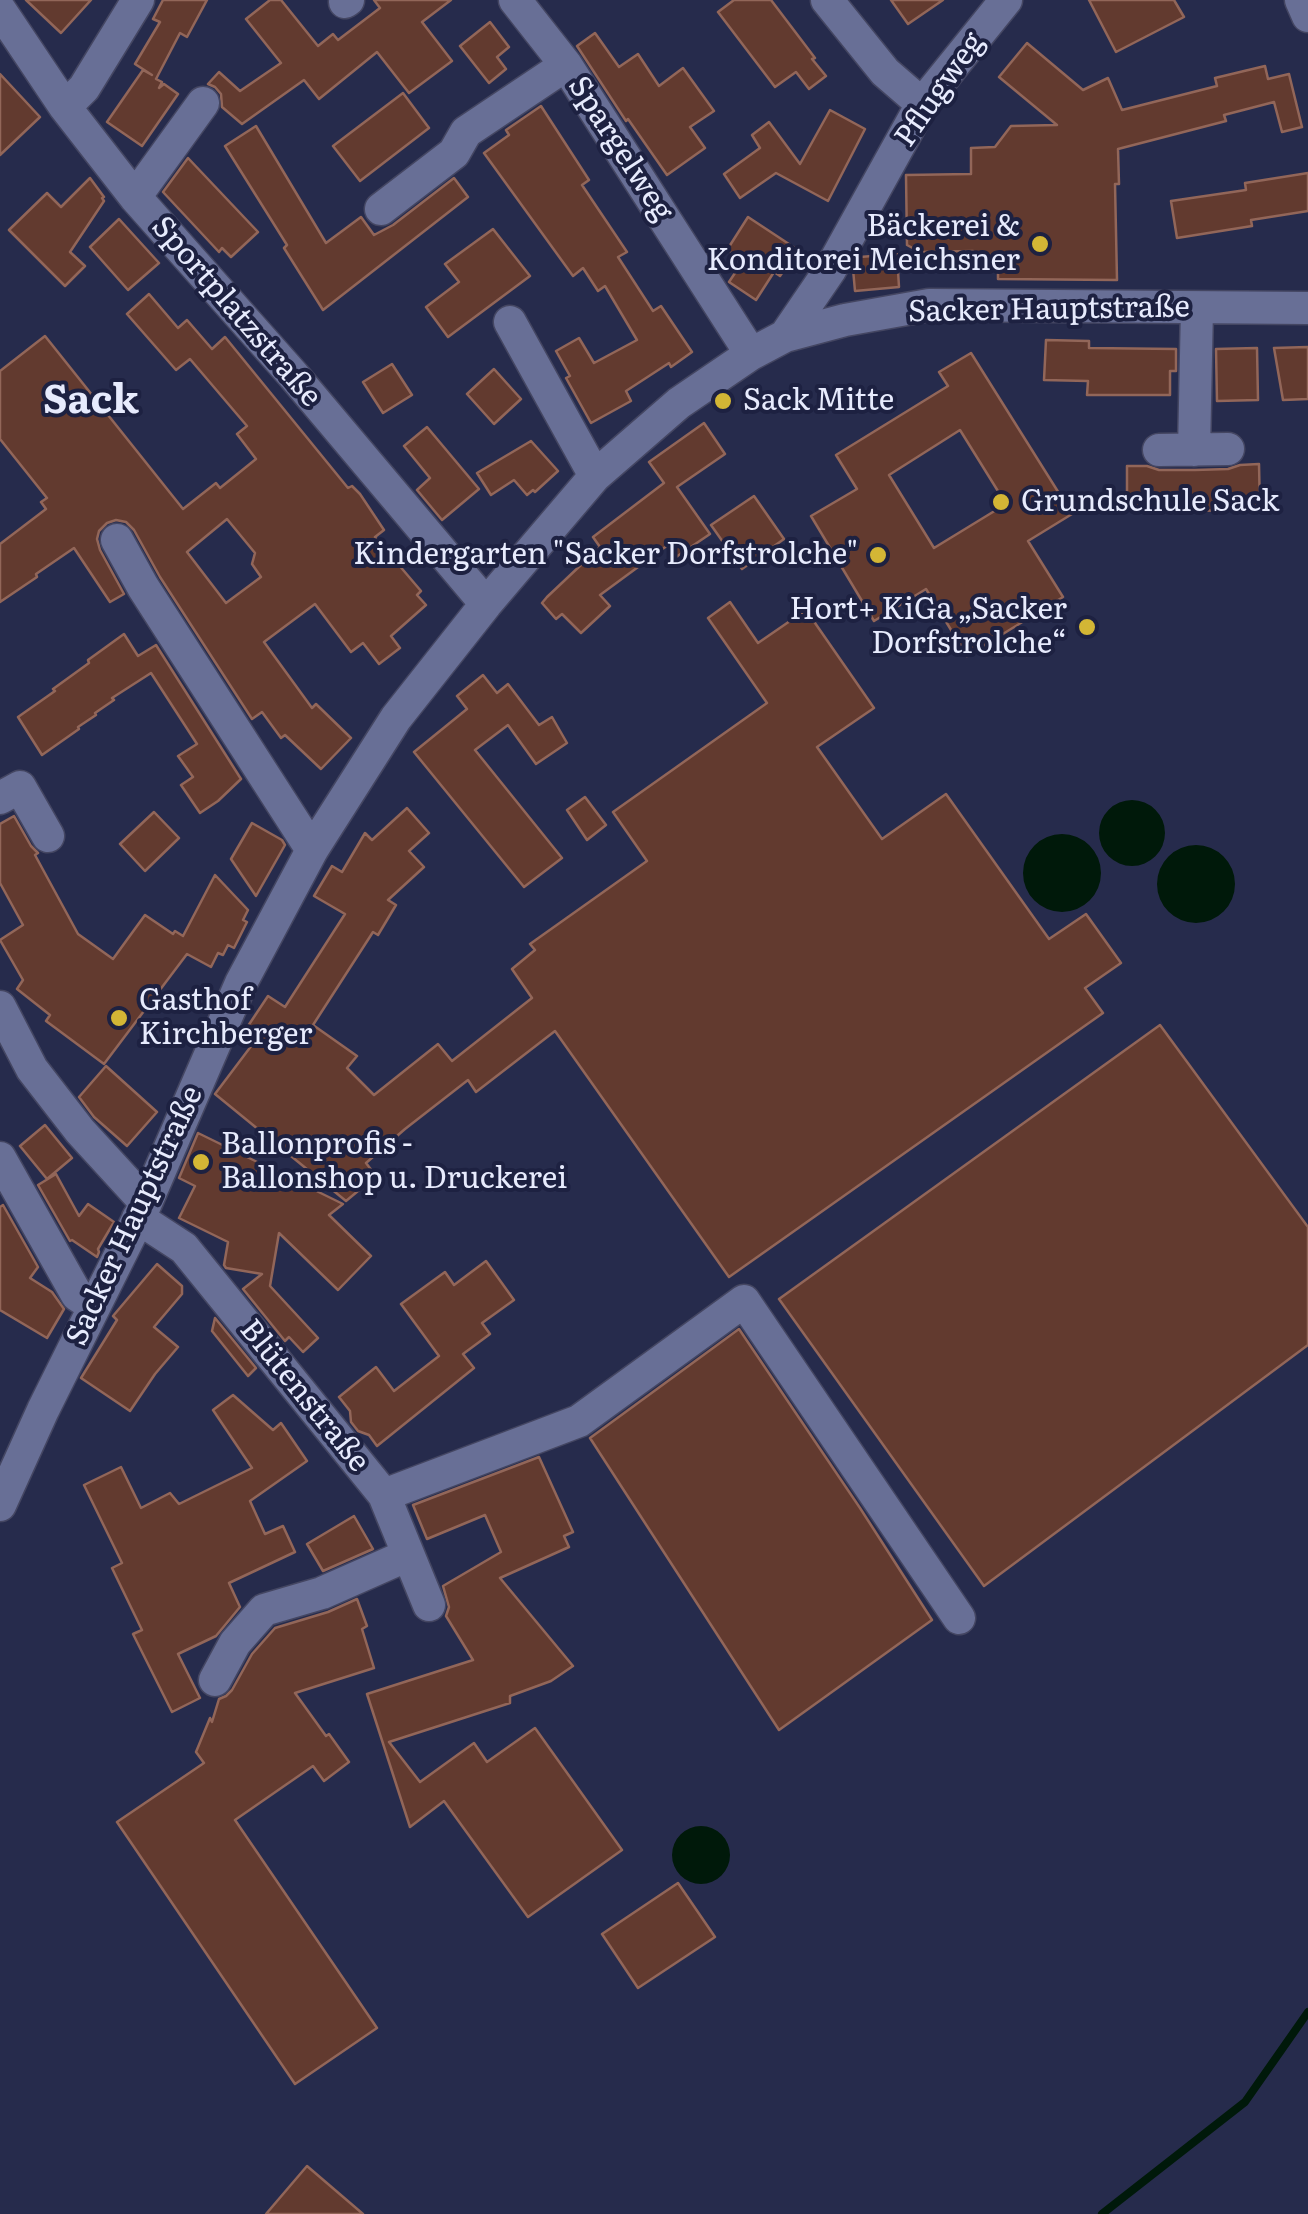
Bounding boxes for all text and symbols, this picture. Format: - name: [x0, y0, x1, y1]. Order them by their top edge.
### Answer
- street label: Pflugweg: [888, 26, 992, 154]
- street label: Spargelweg: [560, 70, 680, 228]
- street label: Sportplatzstraße: [144, 209, 328, 415]
- place label: Bäckerei & Konditorei Meichsner: [707, 209, 1020, 280]
- marker: Bäckerei & Konditorei Meichsner: [1029, 233, 1051, 255]
- street label: Sacker Hauptstraße: [908, 290, 1190, 330]
- district label: Sack: [43, 377, 139, 425]
- place label: Sack Mitte: [743, 383, 894, 419]
- marker: Sack Mitte: [712, 390, 734, 412]
- place label: Grundschule Sack: [1021, 484, 1279, 520]
- marker: Grundschule Sack: [990, 491, 1012, 513]
- place label: Kindergarten "Sacker Dorfstrolche": [353, 537, 858, 573]
- marker: Kindergarten "Sacker Dorfstrolche": [867, 544, 889, 566]
- place label: Hort+ KiGa „Sacker Dorfstrolche“: [790, 592, 1067, 662]
- marker: Hort+ KiGa „Sacker Dorfstrolche“: [1076, 616, 1098, 638]
- place label: Gasthof Kirchberger: [139, 983, 312, 1054]
- marker: Gasthof Kirchberger: [108, 1007, 130, 1029]
- street label: Sacker Hauptstraße: [59, 1081, 211, 1351]
- place label: Ballonprofis - Ballonshop u. Druckerei: [221, 1127, 567, 1198]
- marker: Ballonprofis - Ballonshop u. Druckerei: [190, 1151, 212, 1173]
- street label: Blütenstraße: [232, 1313, 376, 1479]

